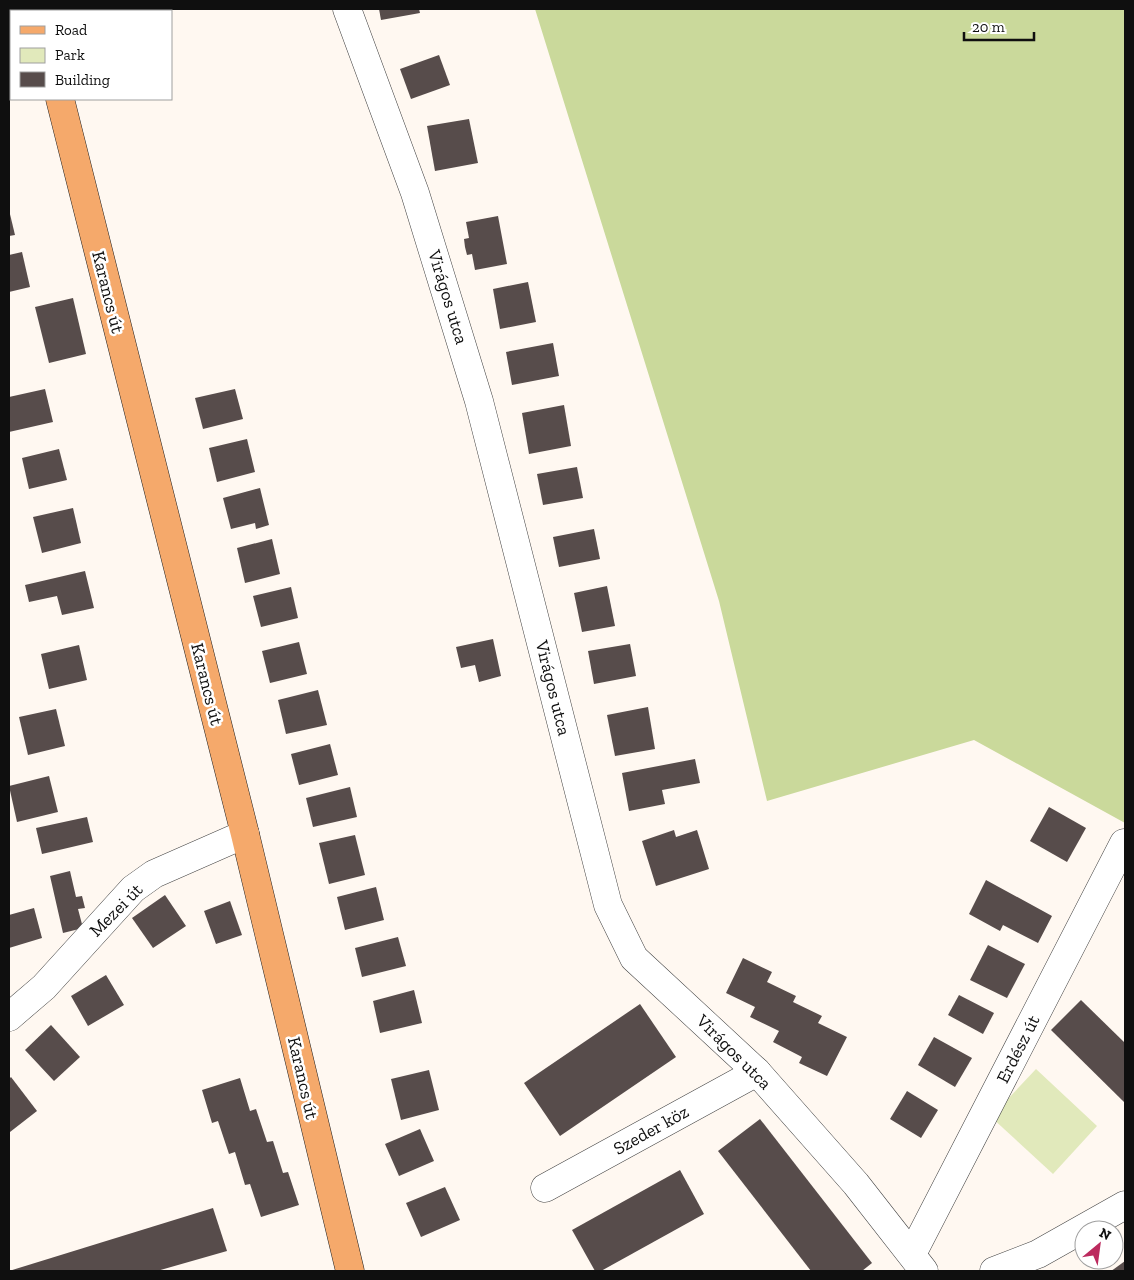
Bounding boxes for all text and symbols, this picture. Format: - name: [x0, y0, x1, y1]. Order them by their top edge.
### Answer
- legend: [10, 10, 172, 100]
- scale bar: [964, 10, 1034, 42]
- text: 20 m: [972, 18, 1005, 36]
- text: Road: [55, 21, 88, 39]
- text: Park: [55, 46, 85, 64]
- text: Building: [55, 71, 110, 89]
- street label: Virágos utca: [423, 246, 473, 347]
- street label: Karancs út: [87, 249, 129, 336]
- street label: Virágos utca: [530, 637, 576, 738]
- street label: Karancs út: [186, 641, 228, 728]
- street label: Mezei út: [85, 878, 148, 941]
- street label: Virágos utca: [691, 1009, 776, 1094]
- street label: Erdész út: [991, 1011, 1045, 1087]
- street label: Karancs út: [283, 1035, 323, 1122]
- street label: Szeder köz: [610, 1100, 692, 1160]
- north arrow: [1074, 1220, 1124, 1270]
- text: N: [1096, 1224, 1114, 1244]

